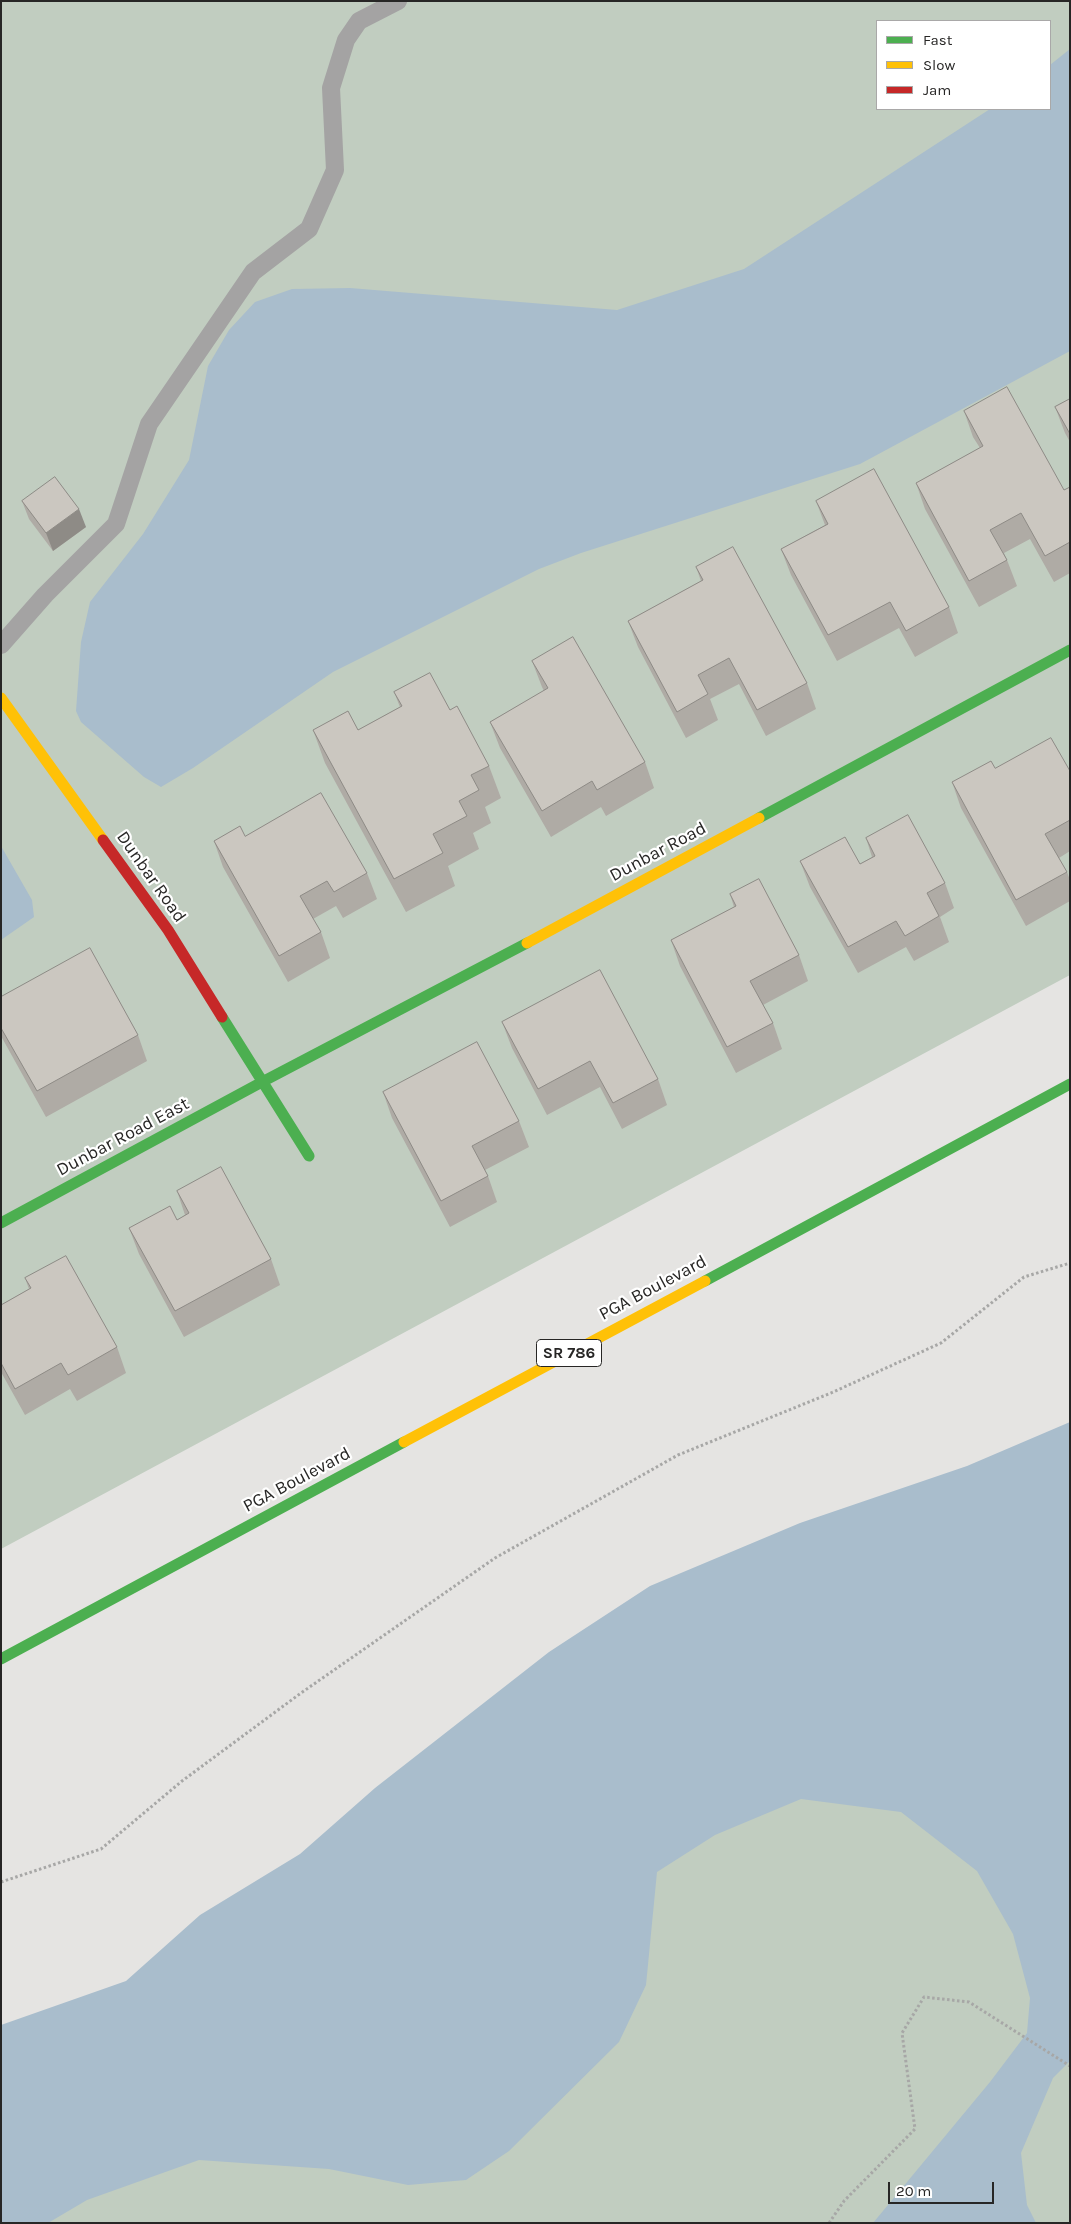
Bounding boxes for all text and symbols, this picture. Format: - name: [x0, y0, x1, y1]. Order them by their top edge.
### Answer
- legend: [876, 20, 1051, 110]
- text: Fast: [923, 31, 952, 49]
- text: Slow: [923, 56, 955, 74]
- text: Jam: [923, 81, 951, 99]
- street label: Dunbar Road: [606, 817, 710, 887]
- street label: Dunbar Road: [112, 827, 190, 927]
- street label: Dunbar Road East: [53, 1093, 193, 1181]
- street label: PGA Boulevard: [596, 1251, 710, 1325]
- road number: SR 786: [536, 1340, 602, 1366]
- street label: PGA Boulevard: [240, 1443, 354, 1517]
- scale bar: [891, 2172, 997, 2204]
- text: 20 m: [896, 2182, 931, 2200]

